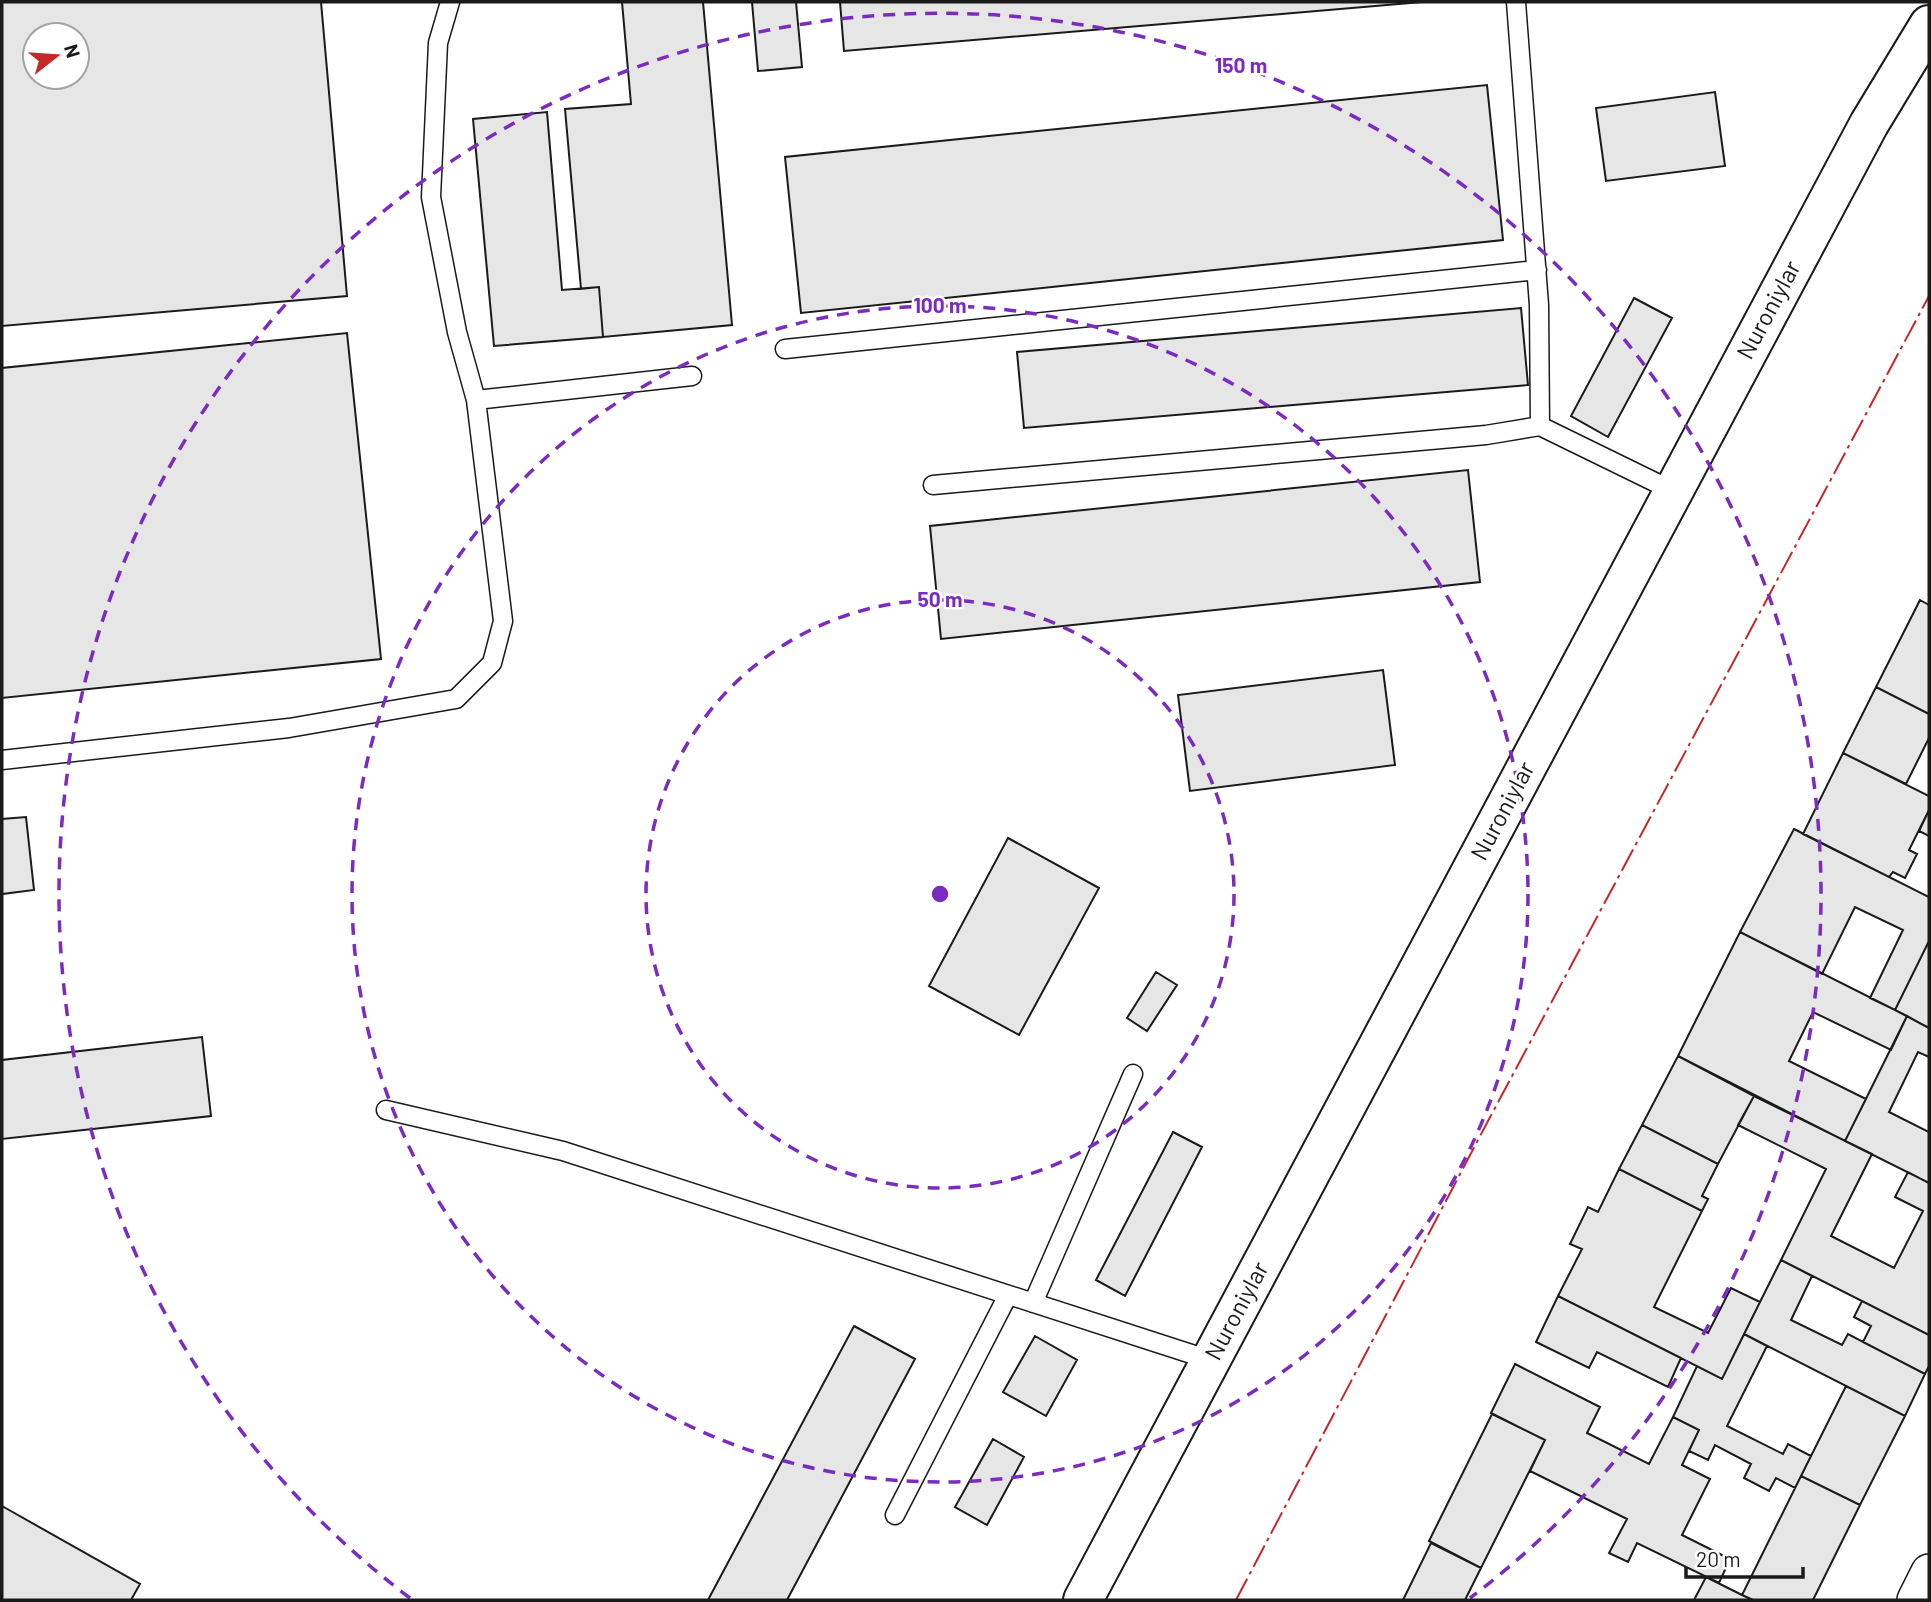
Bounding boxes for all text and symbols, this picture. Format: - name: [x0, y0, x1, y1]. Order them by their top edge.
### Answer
- north arrow: [21, 21, 91, 91]
- text: N: [60, 41, 86, 60]
- text: 150 m: [1215, 52, 1267, 77]
- street label: Nuroniylar: [1730, 255, 1806, 364]
- text: 100 m: [913, 292, 967, 317]
- text: 50 m: [917, 586, 963, 611]
- street label: Nuroniylar: [1464, 756, 1540, 865]
- centre of rings: [928, 882, 952, 906]
- street label: Nuroniylar: [1198, 1256, 1274, 1365]
- scale bar: [1686, 1536, 1803, 1580]
- text: 20 m: [1696, 1546, 1741, 1571]

